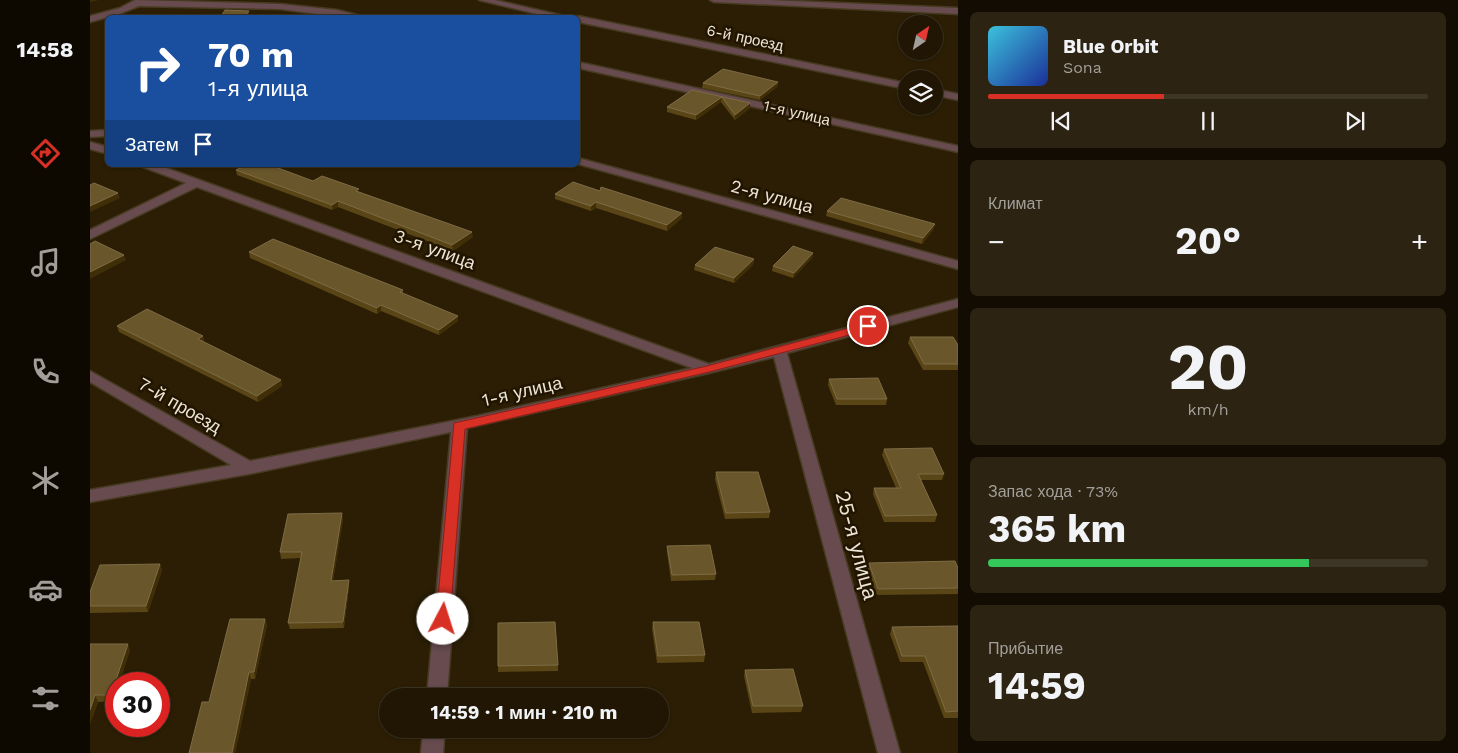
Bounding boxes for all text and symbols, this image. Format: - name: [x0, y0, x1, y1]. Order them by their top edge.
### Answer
- north arrow: [898, 15, 942, 60]
- map controls: [898, 15, 943, 115]
- street label: 6-й проезд: [705, 21, 785, 55]
- text: 70 m: [208, 34, 294, 76]
- icon: right: [125, 35, 190, 100]
- text: Blue Orbit: [1063, 35, 1158, 58]
- text: 14:58: [17, 37, 73, 62]
- text: Sona: [1063, 58, 1102, 77]
- button: layers: [898, 70, 943, 115]
- text: 1-я улица: [208, 76, 308, 101]
- street label: 1-я улица: [762, 97, 833, 130]
- icon: previous: [1047, 107, 1075, 135]
- icon: pause: [1194, 107, 1222, 135]
- icon: next: [1341, 107, 1369, 135]
- icon: arrive: [189, 130, 217, 158]
- text: Затем: [125, 133, 179, 156]
- icon: directions: [28, 136, 63, 171]
- street label: 2-я улица: [728, 175, 817, 217]
- text: Климат: [988, 194, 1042, 213]
- text: 20°: [1175, 219, 1241, 263]
- street label: 3-я улица: [391, 225, 479, 274]
- text: −: [988, 225, 1005, 258]
- text: +: [1411, 225, 1428, 258]
- icon: music: [28, 245, 63, 280]
- pin: [847, 305, 889, 347]
- icon: arrive: [854, 312, 882, 340]
- text: 20: [1168, 329, 1248, 405]
- icon: phone: [28, 354, 63, 389]
- street label: 1-я улица: [480, 371, 565, 410]
- street label: 7-й проезд: [135, 373, 226, 437]
- text: km/h: [1187, 400, 1229, 419]
- icon: climate: [28, 463, 63, 498]
- text: Запас хода · 73%: [988, 482, 1118, 501]
- street label: 25-я улица: [831, 488, 884, 602]
- text: 365 km: [988, 507, 1126, 551]
- icon: car: [28, 572, 63, 607]
- position arrow: [416, 592, 468, 644]
- text: Прибытие: [988, 639, 1063, 658]
- text: 14:59: [988, 664, 1086, 708]
- speed limit sign: 30: [105, 672, 170, 737]
- icon: filters: [28, 681, 63, 716]
- text: 14:59 · 1 мин · 210 m: [431, 701, 617, 724]

